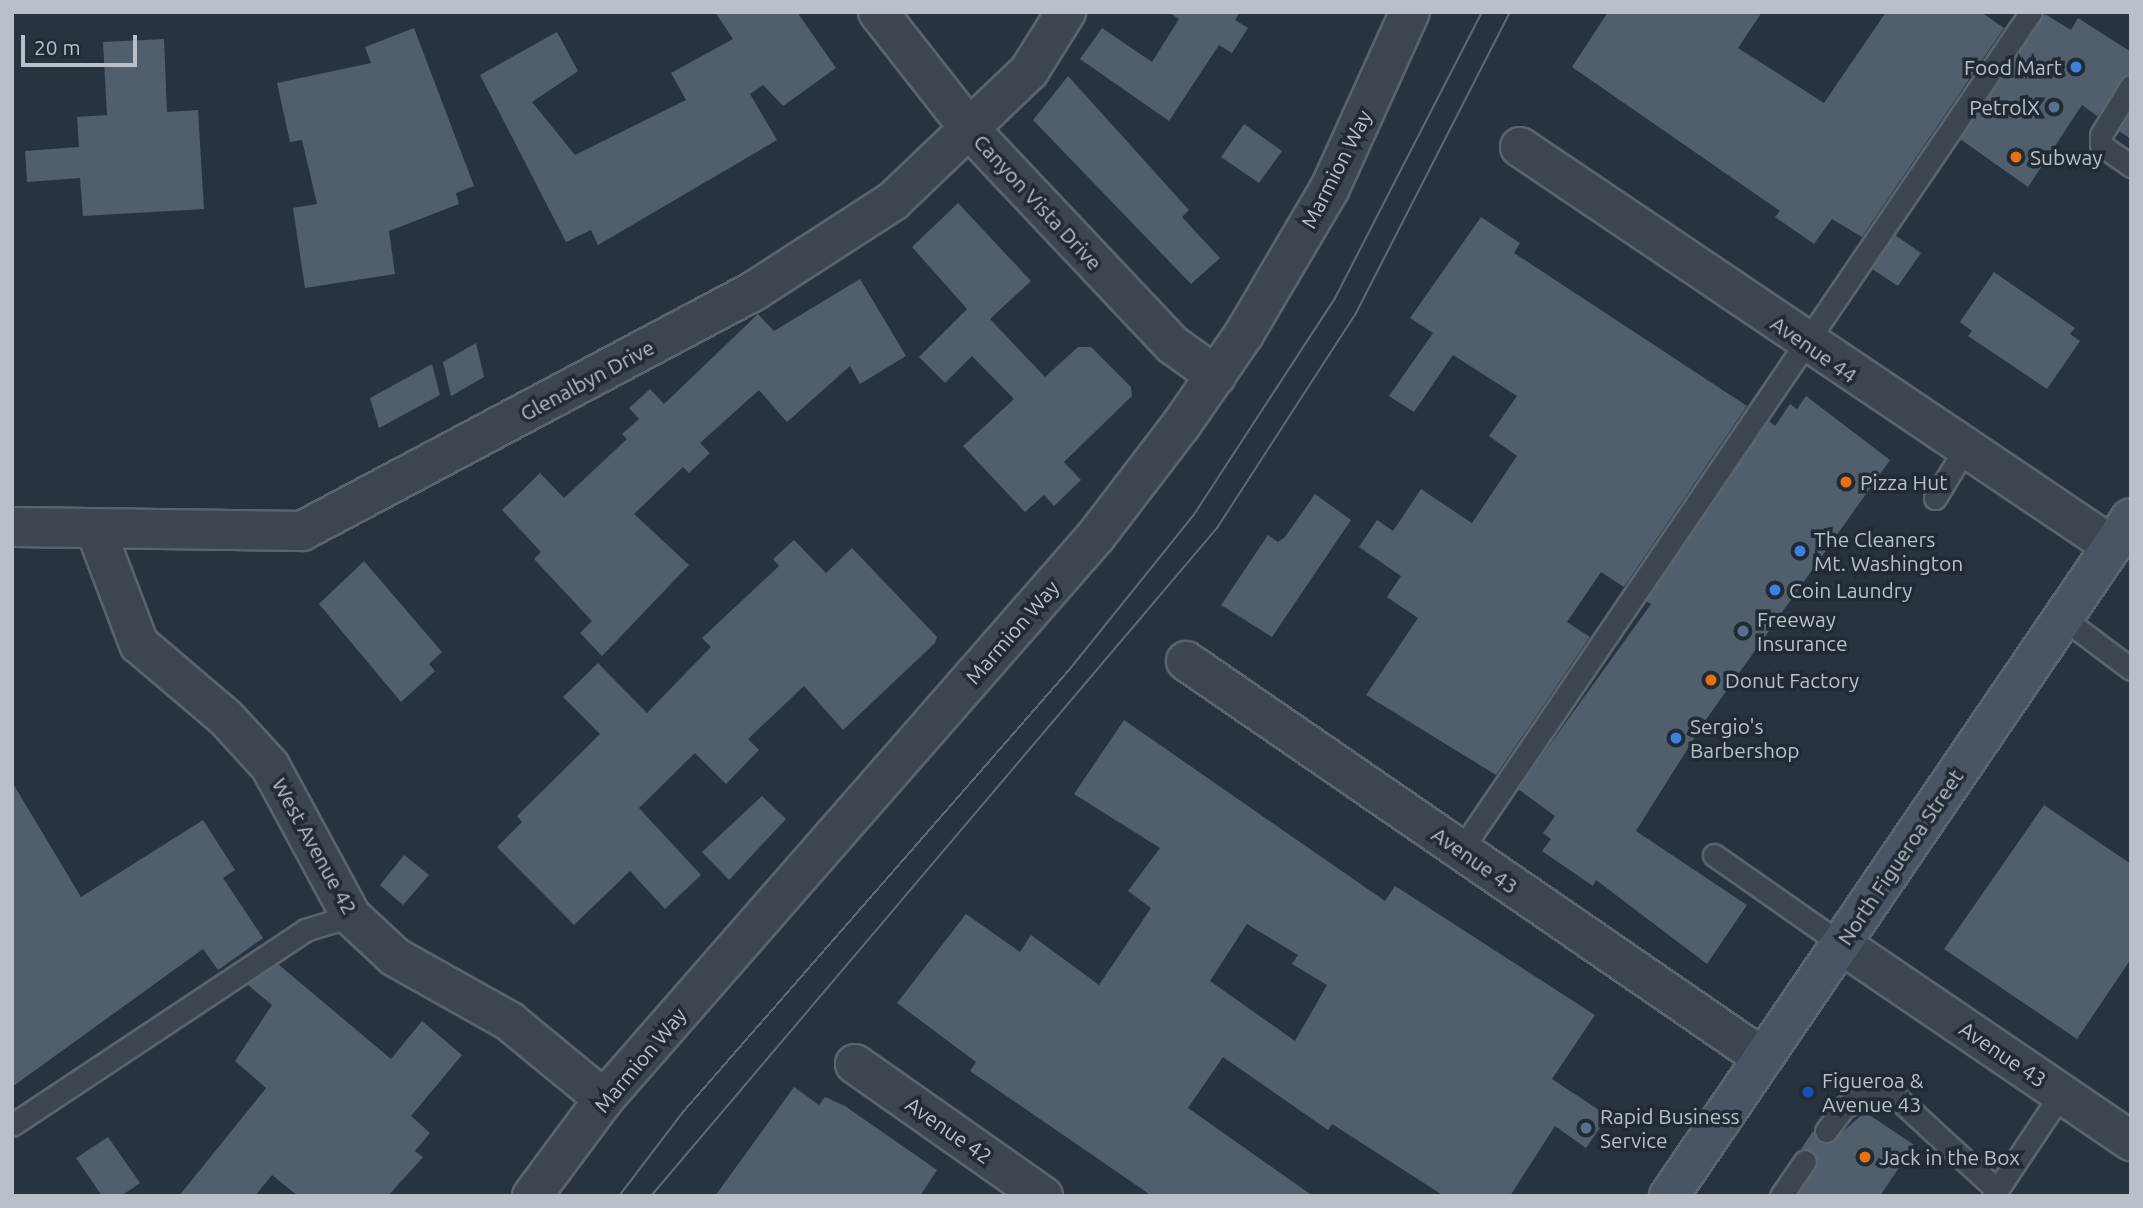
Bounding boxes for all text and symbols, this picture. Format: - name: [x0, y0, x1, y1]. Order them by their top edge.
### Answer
- scale bar: [24, 21, 140, 65]
- text: 20 m: [34, 35, 81, 59]
- place label: Food Mart: [1964, 54, 2062, 80]
- marker: Food Mart: [2068, 59, 2084, 75]
- place label: PetrolX: [1969, 94, 2040, 120]
- marker: PetrolX: [2046, 99, 2062, 115]
- street label: Marmion Way: [1295, 106, 1377, 232]
- street label: Canyon Vista Drive: [969, 129, 1107, 275]
- place label: Subway: [2030, 144, 2102, 170]
- marker: Subway: [2008, 149, 2024, 165]
- street label: Avenue 44: [1766, 310, 1862, 388]
- street label: Glenalbyn Drive: [516, 334, 658, 426]
- place label: Pizza Hut: [1860, 469, 1947, 495]
- marker: Pizza Hut: [1838, 474, 1854, 490]
- place label: The Cleaners Mt. Washington: [1814, 526, 1963, 576]
- marker: The Cleaners Mt. Washington: [1792, 543, 1808, 559]
- street label: Marmion Way: [960, 575, 1064, 689]
- place label: Coin Laundry: [1789, 577, 1912, 603]
- marker: Coin Laundry: [1767, 582, 1783, 598]
- place label: Freeway Insurance: [1757, 606, 1847, 656]
- marker: Freeway Insurance: [1735, 623, 1751, 639]
- place label: Donut Factory: [1725, 667, 1859, 693]
- marker: Donut Factory: [1703, 672, 1719, 688]
- place label: Sergio's Barbershop: [1690, 713, 1800, 763]
- marker: Sergio's Barbershop: [1668, 730, 1684, 746]
- street label: North Figueroa Street: [1832, 764, 1968, 950]
- street label: West Avenue 42: [267, 773, 363, 919]
- street label: Avenue 43: [1427, 821, 1523, 899]
- street label: Marmion Way: [589, 1002, 691, 1118]
- street label: Avenue 43: [1955, 1016, 2051, 1092]
- place label: Figueroa & Avenue 43: [1822, 1067, 1923, 1117]
- marker: Figueroa & Avenue 43: [1800, 1084, 1816, 1100]
- street label: Avenue 42: [901, 1091, 997, 1169]
- place label: Rapid Business Service: [1600, 1103, 1740, 1153]
- marker: Rapid Business Service: [1578, 1120, 1594, 1136]
- place label: Jack in the Box: [1879, 1144, 2020, 1170]
- marker: Jack in the Box: [1857, 1149, 1873, 1165]

